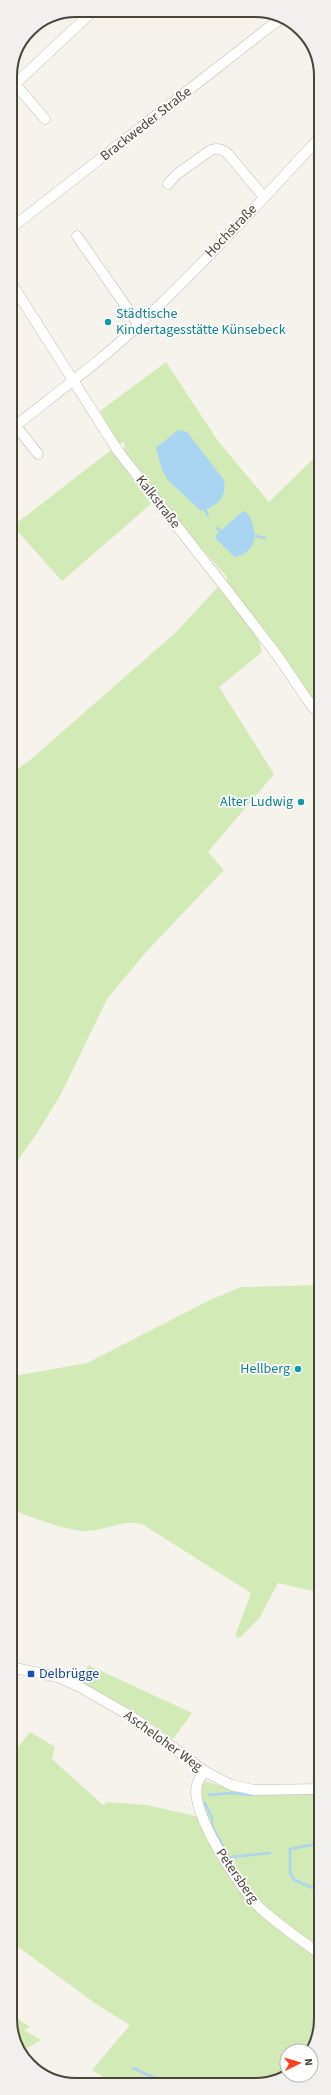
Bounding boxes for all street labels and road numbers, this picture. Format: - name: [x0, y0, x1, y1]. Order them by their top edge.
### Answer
- street label: Brackweder Straße: [96, 82, 196, 166]
- street label: Hochstraße: [200, 200, 262, 262]
- street label: Kalkstraße: [131, 471, 185, 533]
- street label: Ascheloher Weg: [120, 1706, 206, 1776]
- street label: Petersberg: [211, 1844, 263, 1908]

